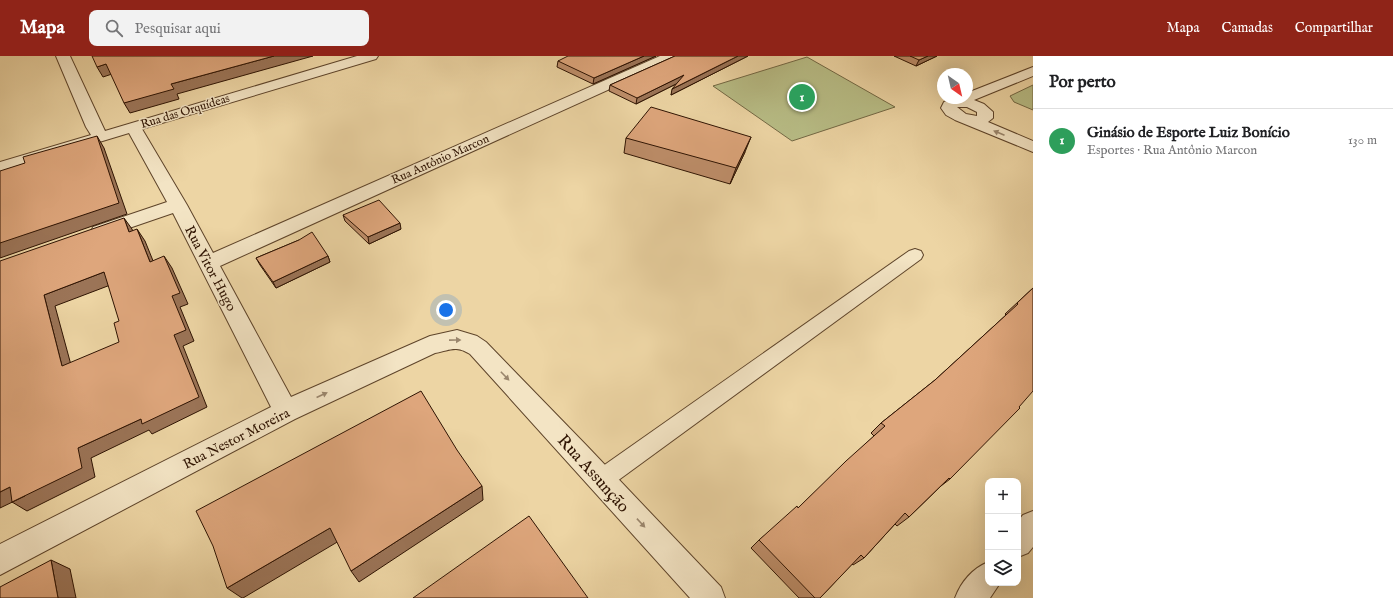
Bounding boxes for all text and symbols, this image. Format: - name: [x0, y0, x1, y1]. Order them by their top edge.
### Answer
- search box: [89, 10, 369, 46]
- text: Mapa: [20, 16, 65, 40]
- icon: search: [103, 17, 125, 39]
- text: Pesquisar aqui: [135, 19, 221, 38]
- text: Mapa: [1167, 19, 1199, 37]
- text: Camadas: [1221, 19, 1273, 37]
- text: Compartilhar: [1295, 19, 1373, 37]
- north arrow: [937, 68, 973, 104]
- text: Por perto: [1049, 72, 1116, 93]
- pin: 1: [789, 82, 815, 112]
- street label: Rua das Orquídeas: [139, 91, 232, 133]
- text: Ginásio de Esporte Luiz Bonício: [1087, 123, 1290, 142]
- one-way arrow: [993, 129, 1005, 136]
- street label: Rua Antônio Marcon: [389, 131, 492, 188]
- text: 1: [1060, 132, 1064, 149]
- text: 130 m: [1348, 132, 1377, 149]
- text: Esportes · Rua Antônio Marcon: [1087, 142, 1257, 159]
- street label: Rua Vitor Hugo: [180, 223, 240, 315]
- your location: [436, 300, 456, 320]
- one-way arrow: [449, 337, 462, 343]
- one-way arrow: [500, 371, 510, 381]
- one-way arrow: [316, 392, 327, 398]
- street label: Rua Nestor Moreira: [180, 404, 294, 474]
- street label: Rua Assunção: [552, 431, 633, 517]
- map controls: [985, 478, 1021, 586]
- button: +: [985, 478, 1021, 514]
- button: −: [985, 514, 1021, 550]
- one-way arrow: [636, 518, 645, 528]
- button: layers: [985, 550, 1021, 586]

